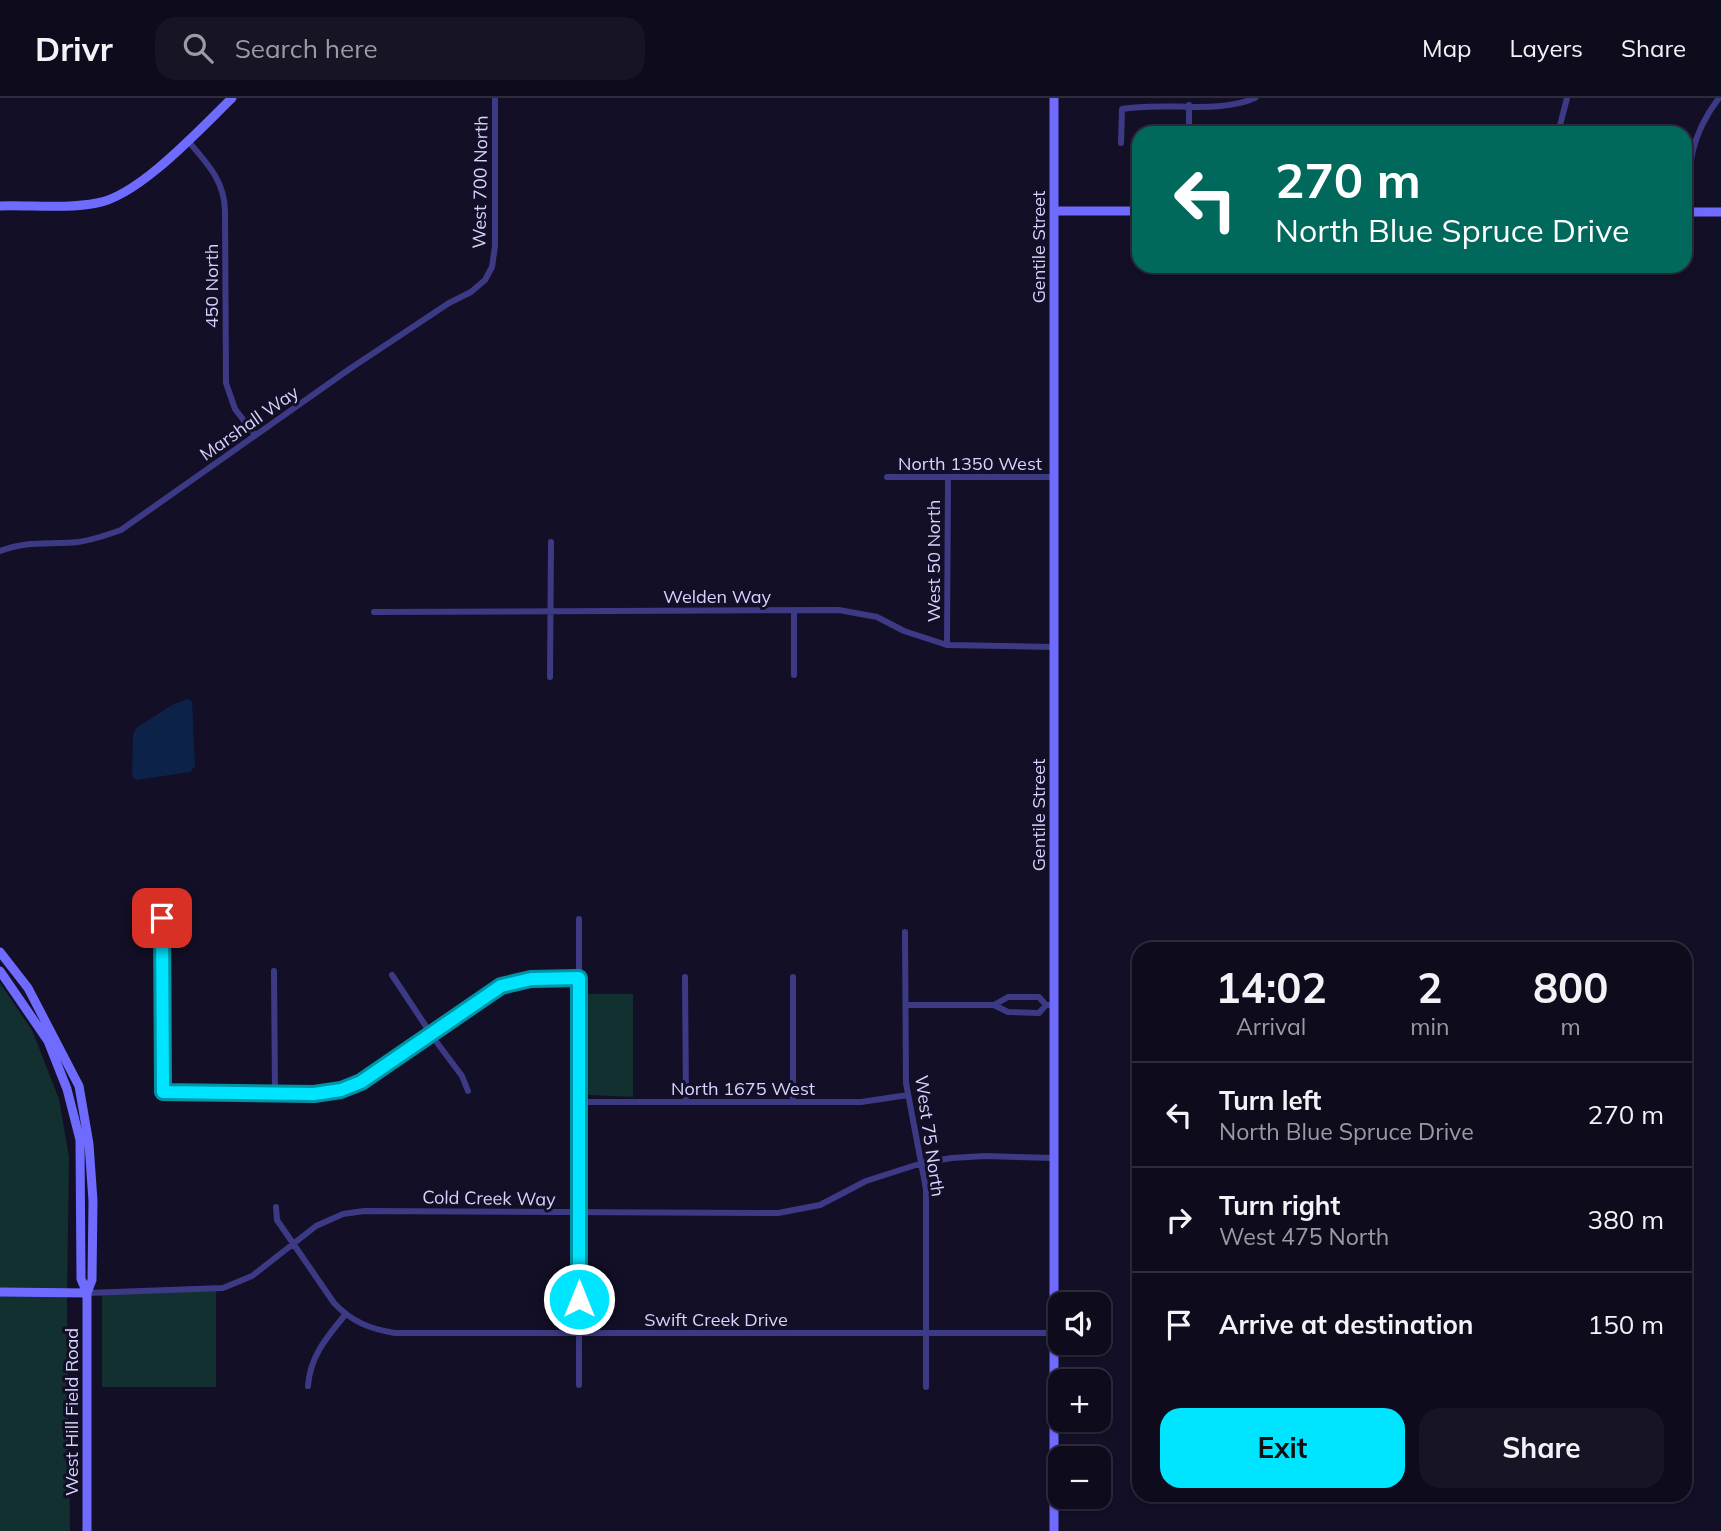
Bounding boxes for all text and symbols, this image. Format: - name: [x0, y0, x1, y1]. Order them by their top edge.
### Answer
- search box: [155, 17, 645, 80]
- text: Drivr: [35, 28, 113, 69]
- icon: search: [179, 29, 217, 67]
- text: Search here: [235, 32, 378, 65]
- text: Map: [1422, 33, 1471, 63]
- text: Layers: [1509, 33, 1583, 63]
- text: Share: [1621, 33, 1686, 63]
- street label: West 700 North: [467, 115, 493, 249]
- text: 270 m: [1275, 149, 1421, 210]
- icon: left: [1160, 154, 1251, 245]
- street label: Gentile Street: [1027, 191, 1050, 303]
- text: North Blue Spruce Drive: [1275, 210, 1629, 250]
- street label: 450 North: [200, 244, 223, 328]
- street label: Marshall Way: [195, 380, 303, 466]
- street label: North 1350 West: [898, 452, 1042, 475]
- street label: West 50 North: [922, 500, 945, 622]
- street label: Welden Way: [663, 585, 772, 608]
- street label: Gentile Street: [1027, 759, 1050, 871]
- pin: [132, 888, 192, 948]
- icon: arrive: [143, 899, 181, 937]
- text: 14:02: [1216, 961, 1327, 1014]
- text: 2: [1417, 961, 1442, 1014]
- text: 800: [1533, 961, 1608, 1014]
- text: Arrival: [1236, 1012, 1306, 1041]
- text: min: [1410, 1012, 1449, 1041]
- text: m: [1561, 1012, 1581, 1041]
- street label: West 75 North: [910, 1074, 950, 1198]
- street label: North 1675 West: [671, 1077, 815, 1100]
- text: Turn left: [1219, 1084, 1321, 1117]
- icon: left: [1160, 1096, 1198, 1134]
- text: 270 m: [1588, 1098, 1664, 1131]
- text: North Blue Spruce Drive: [1219, 1117, 1474, 1146]
- street label: Cold Creek Way: [422, 1185, 556, 1211]
- text: Turn right: [1219, 1189, 1340, 1222]
- icon: right: [1160, 1201, 1198, 1239]
- text: 380 m: [1588, 1203, 1664, 1236]
- text: West 475 North: [1219, 1222, 1389, 1251]
- position arrow: [542, 1262, 616, 1336]
- map controls: [1048, 1292, 1111, 1509]
- button: sound: [1048, 1292, 1111, 1355]
- icon: arrive: [1160, 1306, 1198, 1344]
- street label: Swift Creek Drive: [644, 1308, 788, 1331]
- text: Arrive at destination: [1219, 1308, 1474, 1341]
- text: 150 m: [1588, 1308, 1664, 1341]
- street label: West Hill Field Road: [60, 1328, 83, 1496]
- button: +: [1048, 1369, 1111, 1432]
- button: Exit: [1160, 1408, 1405, 1488]
- button: Share: [1419, 1408, 1664, 1488]
- button: −: [1048, 1446, 1111, 1509]

